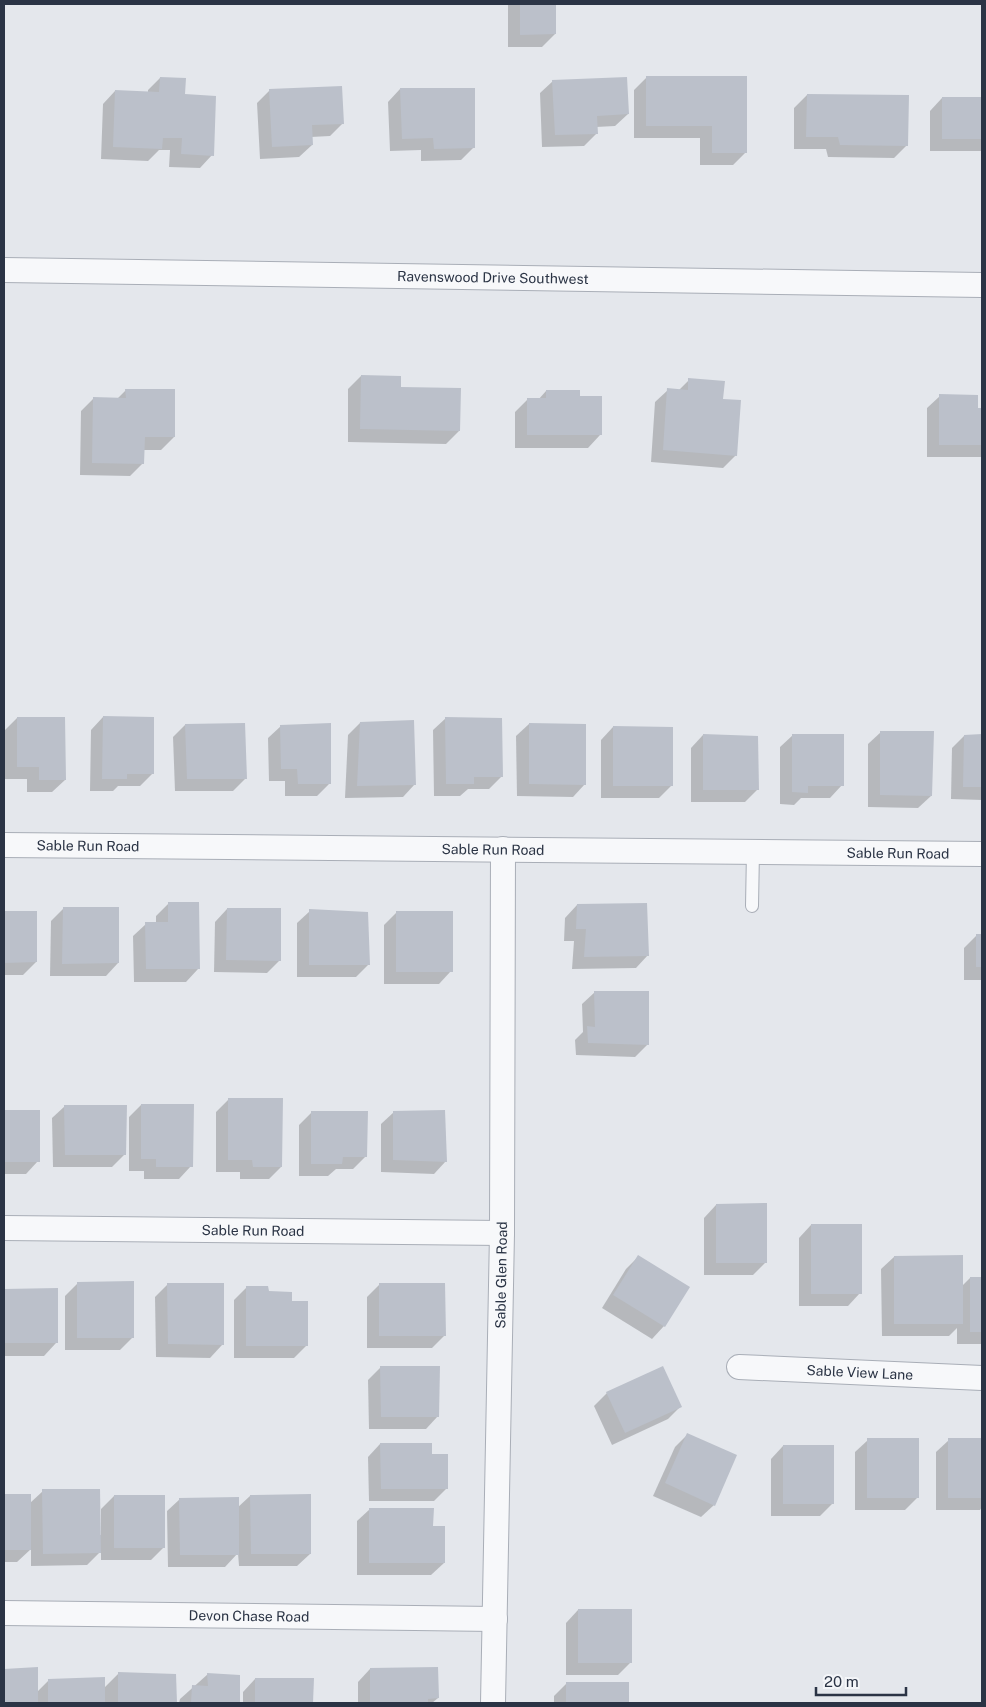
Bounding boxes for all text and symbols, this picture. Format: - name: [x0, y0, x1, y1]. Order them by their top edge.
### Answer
- street label: Ravenswood Drive Southwest: [397, 268, 589, 287]
- street label: Sable Run Road: [36, 837, 139, 854]
- street label: Sable Run Road: [441, 841, 544, 858]
- street label: Sable Run Road: [846, 845, 949, 862]
- street label: Sable Glen Road: [492, 1221, 510, 1329]
- street label: Sable Run Road: [201, 1222, 304, 1239]
- street label: Sable View Lane: [806, 1362, 914, 1383]
- street label: Devon Chase Road: [189, 1607, 309, 1625]
- scale bar: [816, 1664, 906, 1696]
- text: 20 m: [824, 1673, 859, 1690]

